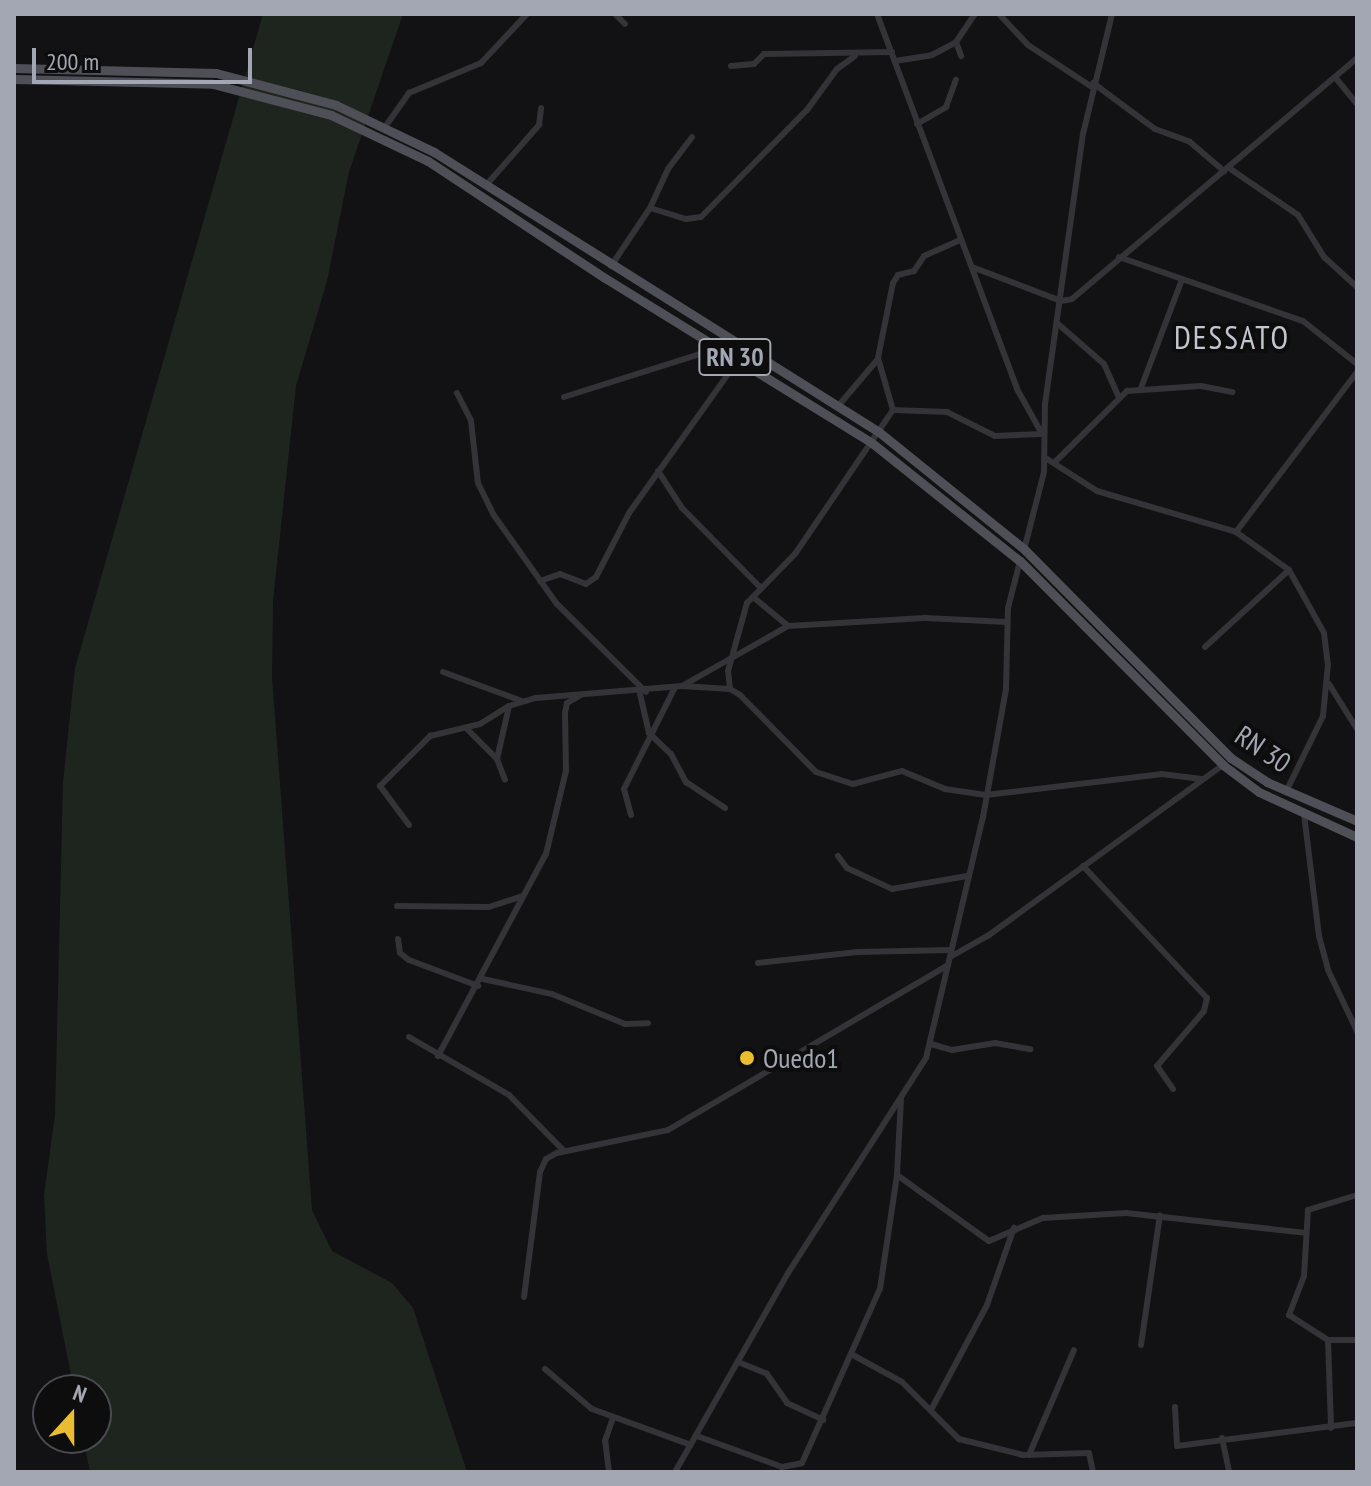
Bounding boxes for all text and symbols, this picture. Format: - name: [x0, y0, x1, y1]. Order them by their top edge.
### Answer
- scale bar: [36, 32, 256, 82]
- text: 200 m: [46, 46, 99, 77]
- district label: DESSATO: [1174, 318, 1290, 356]
- road number: RN 30: [697, 335, 773, 379]
- street label: RN 30: [1229, 718, 1297, 780]
- place label: Ouedo1: [763, 1041, 839, 1075]
- marker: Ouedo1: [738, 1049, 756, 1067]
- north arrow: [32, 1374, 112, 1454]
- text: N: [69, 1378, 90, 1409]

